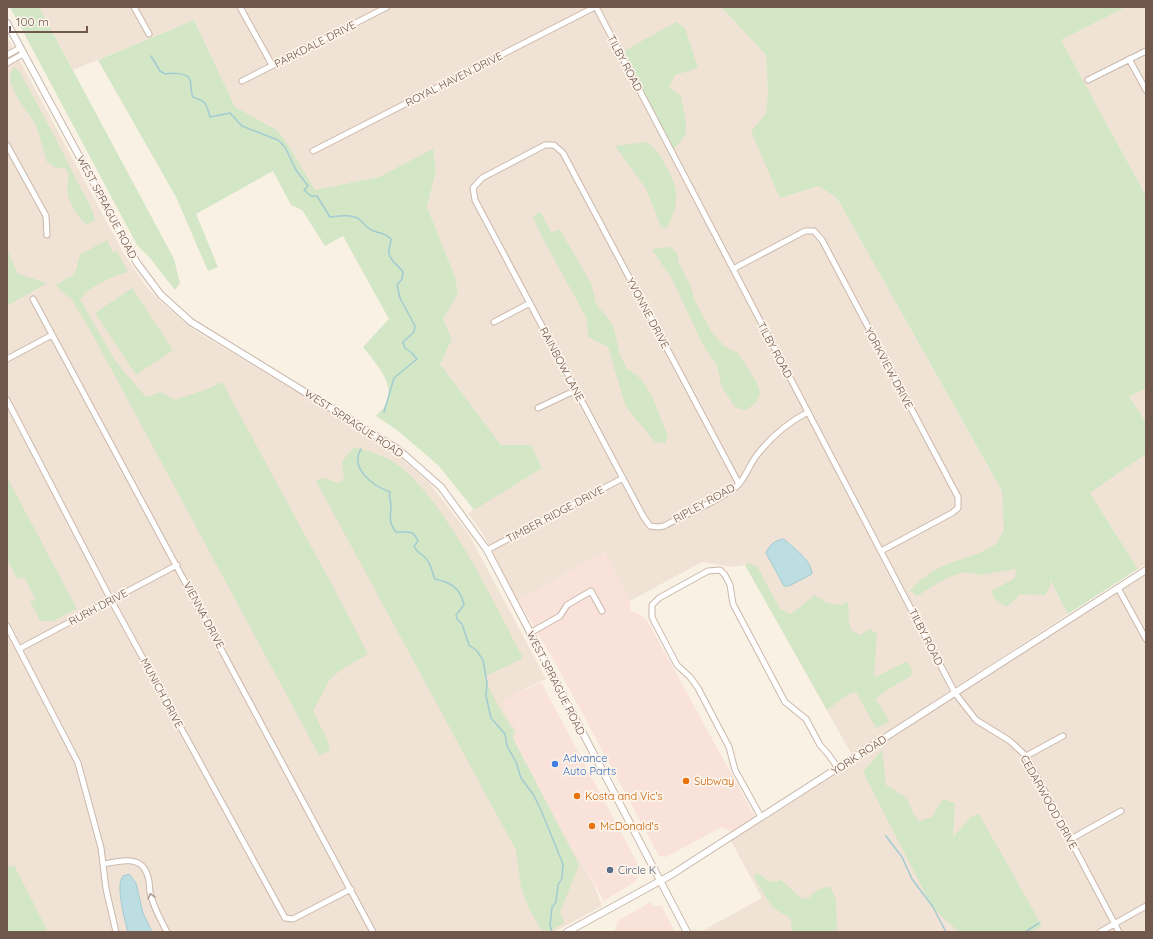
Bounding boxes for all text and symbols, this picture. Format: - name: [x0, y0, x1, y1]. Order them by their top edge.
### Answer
- scale bar: [10, 8, 87, 34]
- text: 100 m: [16, 14, 49, 29]
- street label: PARKDALE DRIVE: [272, 17, 358, 71]
- street label: TILBY ROAD: [604, 32, 646, 94]
- street label: ROYAL HAVEN DRIVE: [403, 48, 505, 110]
- street label: WEST SPRAGUE ROAD: [74, 153, 140, 261]
- street label: YVONNE DRIVE: [623, 275, 673, 351]
- street label: TILBY ROAD: [754, 319, 796, 381]
- street label: RAINBOW LANE: [537, 325, 587, 403]
- street label: YORKVIEW DRIVE: [862, 325, 916, 411]
- street label: WEST SPRAGUE ROAD: [302, 386, 406, 460]
- street label: RIPLEY ROAD: [671, 480, 737, 526]
- street label: TIMBER RIDGE DRIVE: [504, 482, 606, 546]
- street label: VIENNA DRIVE: [180, 579, 228, 651]
- street label: RURH DRIVE: [66, 586, 130, 628]
- street label: TILBY ROAD: [906, 606, 946, 668]
- street label: WEST SPRAGUE ROAD: [524, 628, 588, 738]
- street label: MUNICH DRIVE: [138, 656, 186, 730]
- street label: YORK ROAD: [829, 732, 889, 778]
- place label: Advance Auto Parts: [563, 751, 616, 778]
- street label: CEDARWOOD DRIVE: [1017, 752, 1081, 852]
- marker: Advance Auto Parts: [550, 759, 560, 769]
- place label: Subway: [694, 774, 734, 788]
- marker: Subway: [681, 776, 691, 786]
- place label: Kosta and Vic's: [585, 789, 663, 803]
- marker: Kosta and Vic's: [572, 791, 582, 801]
- place label: McDonald's: [600, 819, 659, 833]
- marker: McDonald's: [587, 821, 597, 831]
- place label: Circle K: [618, 863, 656, 877]
- marker: Circle K: [605, 865, 615, 875]
- one-way arrow: [148, 893, 156, 900]

